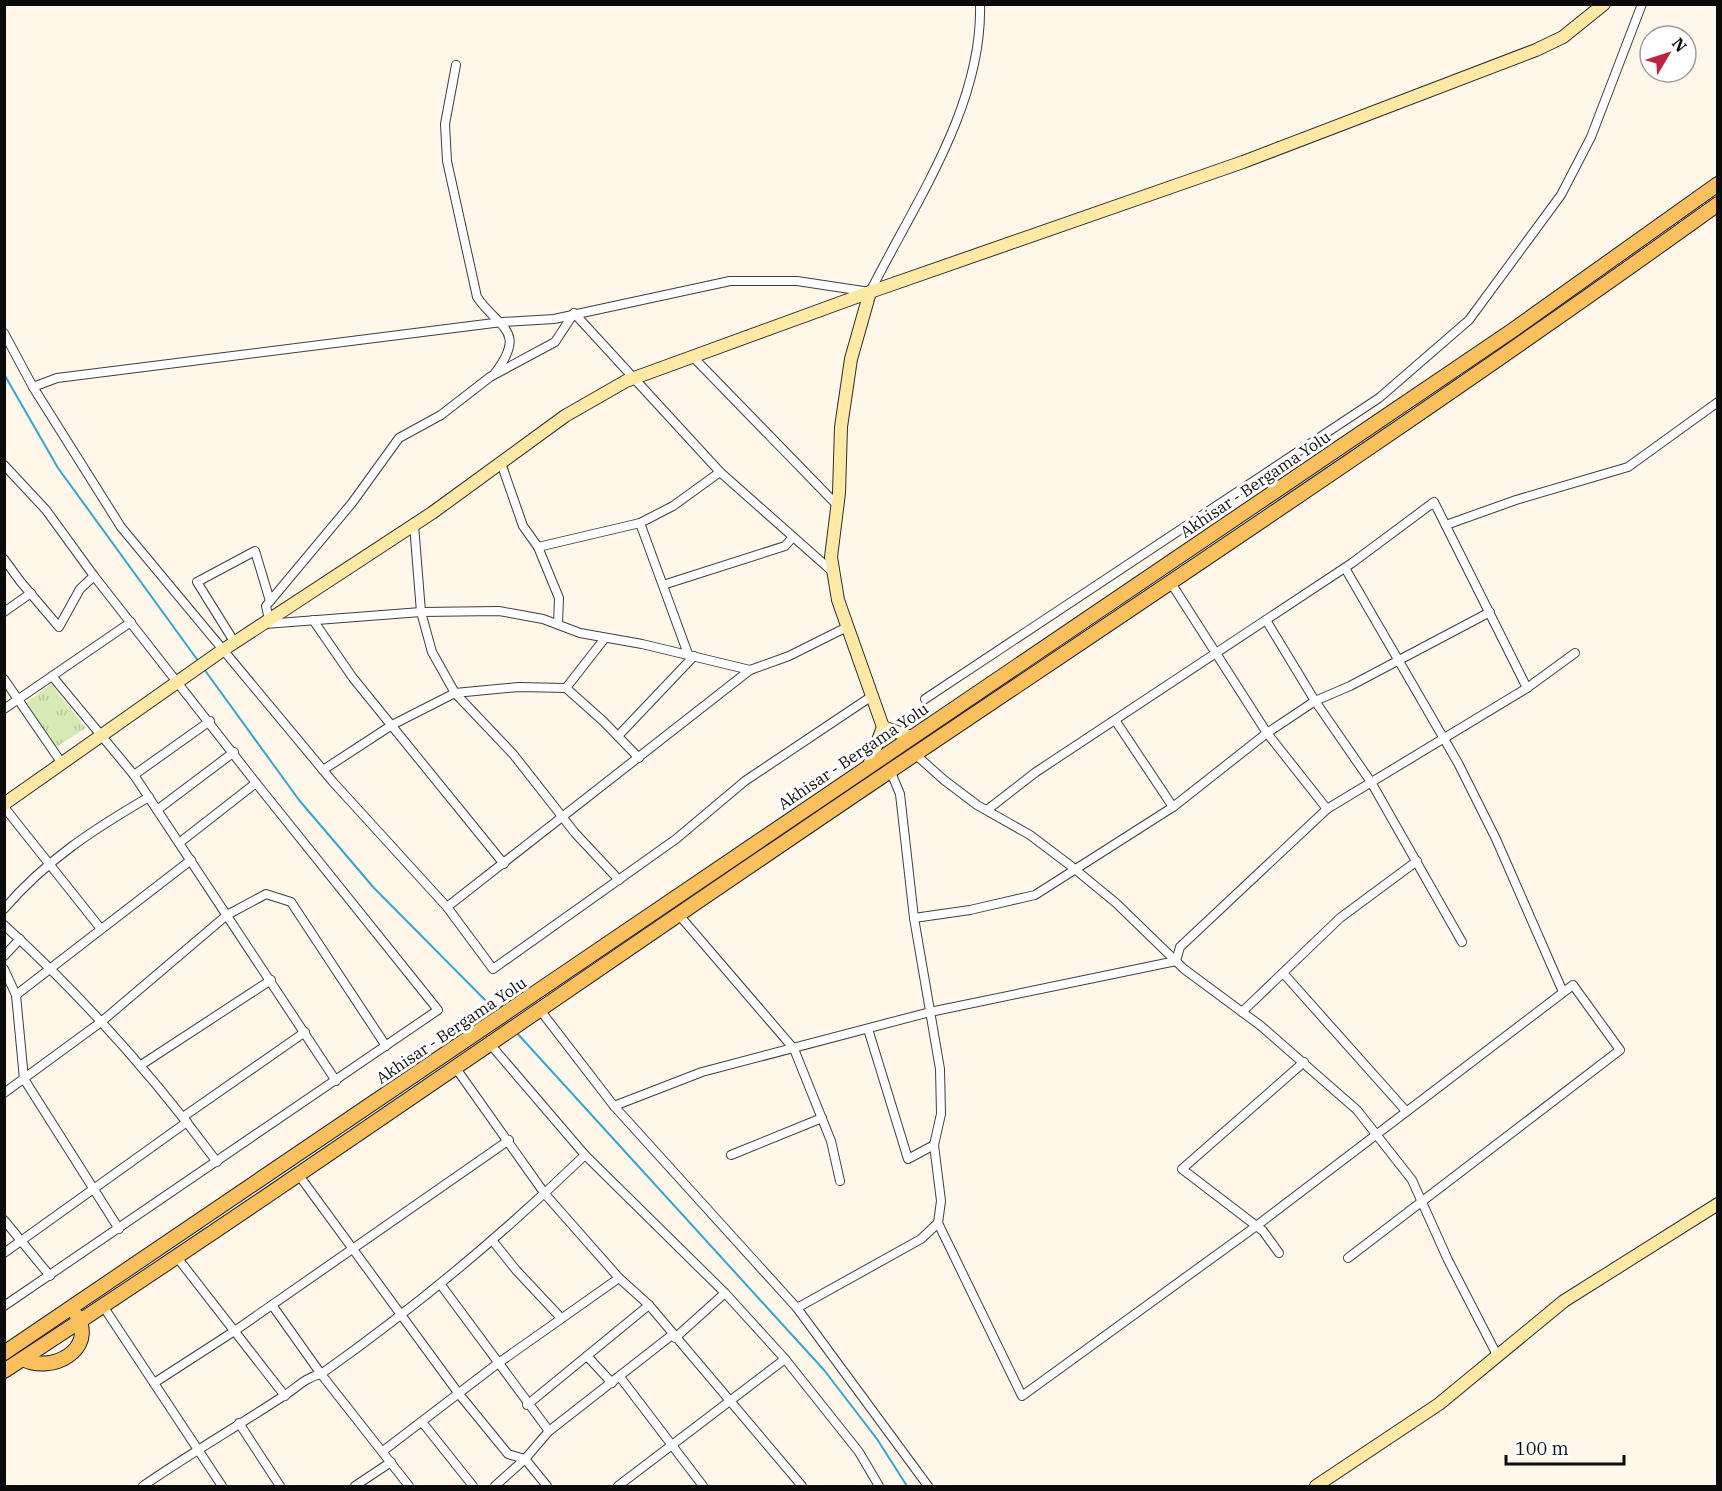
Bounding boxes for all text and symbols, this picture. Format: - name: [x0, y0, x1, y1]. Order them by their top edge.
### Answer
- north arrow: [1638, 24, 1698, 84]
- text: N: [1668, 33, 1691, 56]
- street label: Akhisar - Bergama Yolu: [1176, 426, 1334, 542]
- street label: Akhisar - Bergama Yolu: [774, 698, 932, 814]
- street label: Akhisar - Bergama Yolu: [372, 972, 530, 1088]
- scale bar: [1506, 1428, 1624, 1466]
- text: 100 m: [1515, 1437, 1569, 1460]

